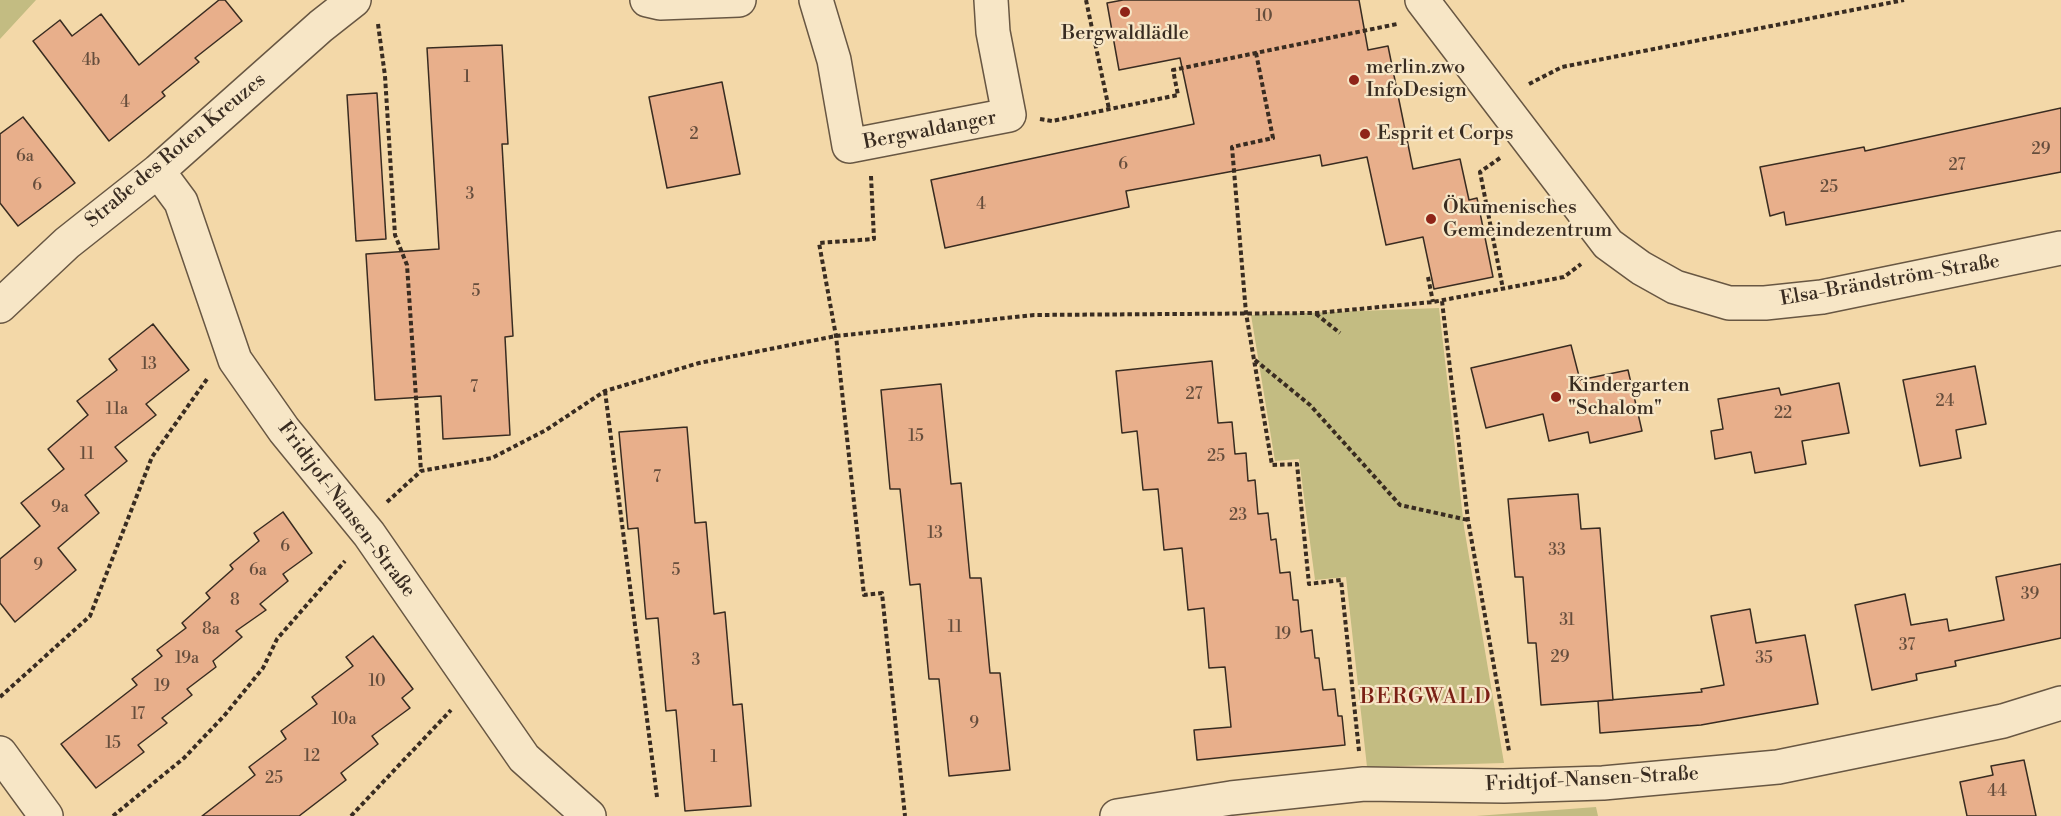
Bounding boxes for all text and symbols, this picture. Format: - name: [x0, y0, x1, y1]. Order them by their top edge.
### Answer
- marker: Bergwaldlädle: [1118, 5, 1132, 19]
- house number: 10: [1256, 7, 1272, 27]
- place label: Bergwaldlädle: [1061, 22, 1189, 46]
- house number: 4b: [82, 51, 100, 71]
- place label: merlin.zwo InfoDesign: [1366, 56, 1467, 103]
- house number: 1: [464, 68, 470, 88]
- street label: Straße des Roten Kreuzes: [81, 69, 271, 233]
- marker: merlin.zwo InfoDesign: [1347, 73, 1361, 87]
- house number: 4: [120, 93, 130, 113]
- street label: Bergwaldanger: [861, 106, 999, 156]
- place label: Esprit et Corps: [1377, 122, 1514, 146]
- house number: 2: [689, 125, 699, 145]
- marker: Esprit et Corps: [1358, 127, 1372, 141]
- house number: 29: [2032, 140, 2050, 160]
- house number: 6a: [16, 147, 34, 167]
- house number: 6: [1118, 155, 1128, 175]
- house number: 27: [1948, 156, 1966, 176]
- house number: 6: [32, 176, 42, 196]
- house number: 25: [1820, 178, 1838, 198]
- house number: 3: [466, 185, 474, 205]
- house number: 4: [976, 195, 986, 215]
- place label: Ökumenisches Gemeindezentrum: [1443, 196, 1612, 243]
- marker: Ökumenisches Gemeindezentrum: [1424, 212, 1438, 226]
- street label: Elsa-Brändström-Straße: [1778, 250, 2002, 312]
- house number: 5: [472, 282, 480, 302]
- house number: 13: [141, 355, 157, 375]
- place label: Kindergarten "Schalom": [1568, 374, 1690, 421]
- house number: 7: [470, 378, 478, 398]
- house number: 27: [1185, 385, 1203, 405]
- marker: Kindergarten "Schalom": [1549, 390, 1563, 404]
- house number: 24: [1936, 392, 1954, 412]
- house number: 11a: [106, 400, 128, 420]
- house number: 22: [1774, 404, 1792, 424]
- street label: Fridtjof-Nansen-Straße: [272, 417, 420, 603]
- house number: 15: [908, 427, 924, 447]
- house number: 11: [80, 445, 94, 465]
- house number: 25: [1207, 447, 1225, 467]
- house number: 7: [653, 468, 661, 488]
- house number: 9a: [51, 498, 69, 518]
- house number: 23: [1229, 506, 1247, 526]
- house number: 13: [927, 524, 943, 544]
- house number: 6: [280, 537, 290, 557]
- house number: 33: [1548, 541, 1566, 561]
- house number: 9: [33, 556, 43, 576]
- house number: 6a: [249, 561, 267, 581]
- house number: 5: [672, 561, 680, 581]
- house number: 39: [2021, 585, 2039, 605]
- house number: 8: [230, 591, 240, 611]
- house number: 31: [1559, 611, 1575, 631]
- house number: 11: [948, 618, 962, 638]
- house number: 8a: [202, 620, 220, 640]
- house number: 19: [1275, 625, 1291, 645]
- house number: 37: [1899, 636, 1915, 656]
- house number: 29: [1551, 648, 1569, 668]
- house number: 19a: [175, 649, 199, 669]
- house number: 35: [1755, 649, 1773, 669]
- house number: 3: [692, 651, 700, 671]
- house number: 10: [369, 672, 385, 692]
- house number: 19: [154, 677, 170, 697]
- district label: BERGWALD: [1360, 685, 1492, 711]
- house number: 17: [131, 705, 145, 725]
- house number: 10a: [331, 710, 357, 730]
- house number: 9: [969, 714, 979, 734]
- house number: 15: [105, 734, 121, 754]
- house number: 12: [304, 747, 320, 767]
- house number: 1: [711, 748, 717, 768]
- street label: Fridtjof-Nansen-Straße: [1485, 762, 1699, 798]
- house number: 25: [265, 769, 283, 789]
- house number: 44: [1987, 782, 2007, 802]

